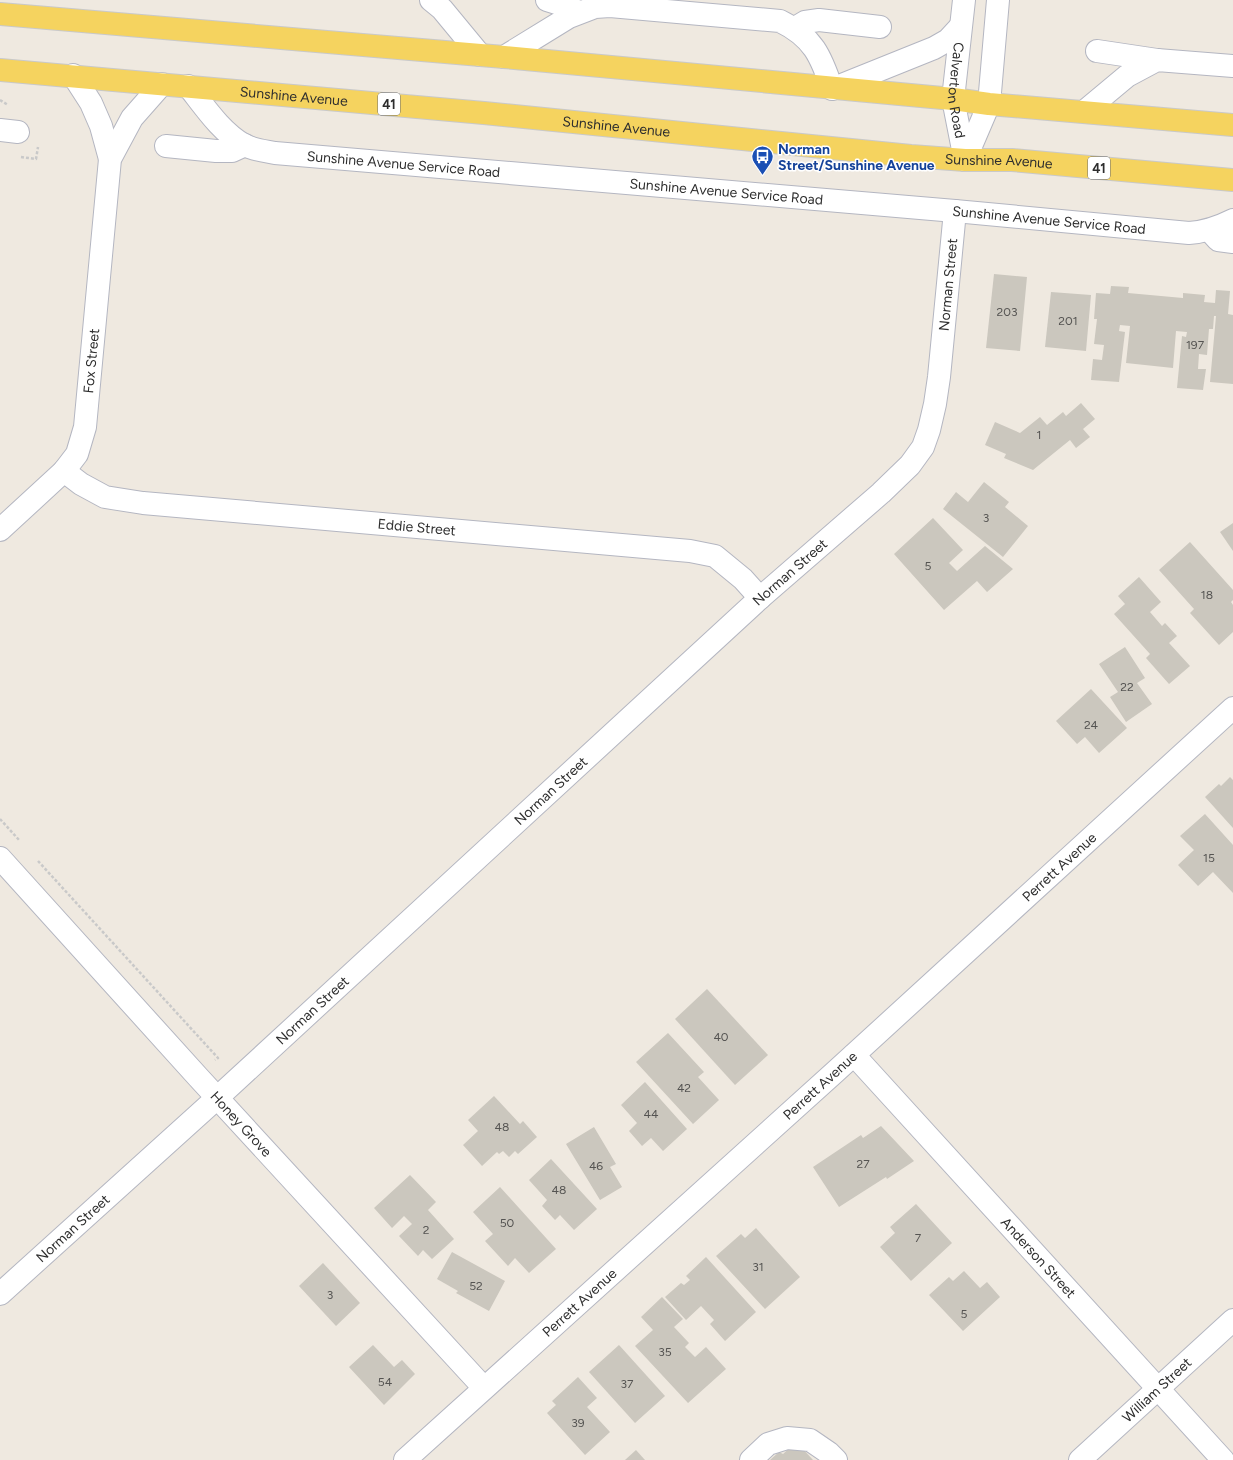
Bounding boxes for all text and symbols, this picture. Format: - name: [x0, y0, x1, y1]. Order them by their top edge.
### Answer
- street label: Calverton Road: [943, 41, 969, 140]
- street label: Sunshine Avenue: [239, 83, 349, 110]
- road number: 41: [378, 93, 400, 115]
- street label: Sunshine Avenue: [562, 113, 671, 141]
- place label: Norman Street/Sunshine Avenue: [778, 141, 935, 174]
- bus stop icon: Norman Street/Sunshine Avenue: [749, 144, 775, 177]
- street label: Sunshine Avenue Service Road: [306, 148, 501, 181]
- street label: Sunshine Avenue: [944, 151, 1054, 173]
- road number: 41: [1088, 157, 1110, 179]
- street label: Sunshine Avenue Service Road: [629, 175, 824, 209]
- street label: Sunshine Avenue Service Road: [952, 203, 1147, 238]
- street label: Norman Street: [935, 238, 961, 332]
- house number: 203: [997, 305, 1017, 319]
- house number: 201: [1058, 314, 1078, 328]
- street label: Fox Street: [80, 328, 103, 394]
- house number: 197: [1186, 338, 1205, 352]
- house number: 1: [1037, 428, 1041, 442]
- house number: 3: [983, 511, 989, 525]
- street label: Eddie Street: [377, 516, 457, 539]
- street label: Norman Street: [749, 536, 831, 609]
- house number: 5: [925, 559, 932, 573]
- house number: 18: [1201, 588, 1213, 602]
- house number: 22: [1120, 680, 1134, 694]
- house number: 24: [1084, 718, 1099, 732]
- street label: Norman Street: [511, 753, 591, 829]
- street label: Perrett Avenue: [1019, 829, 1100, 905]
- house number: 15: [1203, 851, 1215, 865]
- street label: Norman Street: [273, 973, 353, 1048]
- house number: 40: [713, 1030, 729, 1044]
- street label: Perrett Avenue: [780, 1048, 861, 1124]
- house number: 42: [677, 1081, 691, 1095]
- street label: Honey Grove: [206, 1088, 275, 1161]
- house number: 44: [644, 1107, 659, 1121]
- house number: 48: [495, 1120, 509, 1134]
- house number: 27: [856, 1157, 870, 1171]
- house number: 46: [589, 1159, 603, 1173]
- house number: 48: [552, 1183, 566, 1197]
- street label: Norman Street: [33, 1191, 113, 1266]
- street label: Anderson Street: [997, 1214, 1079, 1302]
- house number: 50: [500, 1216, 515, 1230]
- house number: 2: [423, 1223, 429, 1237]
- house number: 7: [915, 1231, 922, 1245]
- house number: 31: [752, 1260, 764, 1274]
- street label: Perrett Avenue: [539, 1265, 621, 1341]
- house number: 52: [469, 1279, 483, 1293]
- house number: 3: [327, 1288, 333, 1302]
- house number: 5: [961, 1307, 968, 1321]
- house number: 35: [658, 1345, 672, 1359]
- street label: William Street: [1119, 1354, 1195, 1426]
- house number: 54: [378, 1375, 393, 1389]
- house number: 37: [621, 1377, 634, 1391]
- house number: 39: [571, 1416, 585, 1430]

